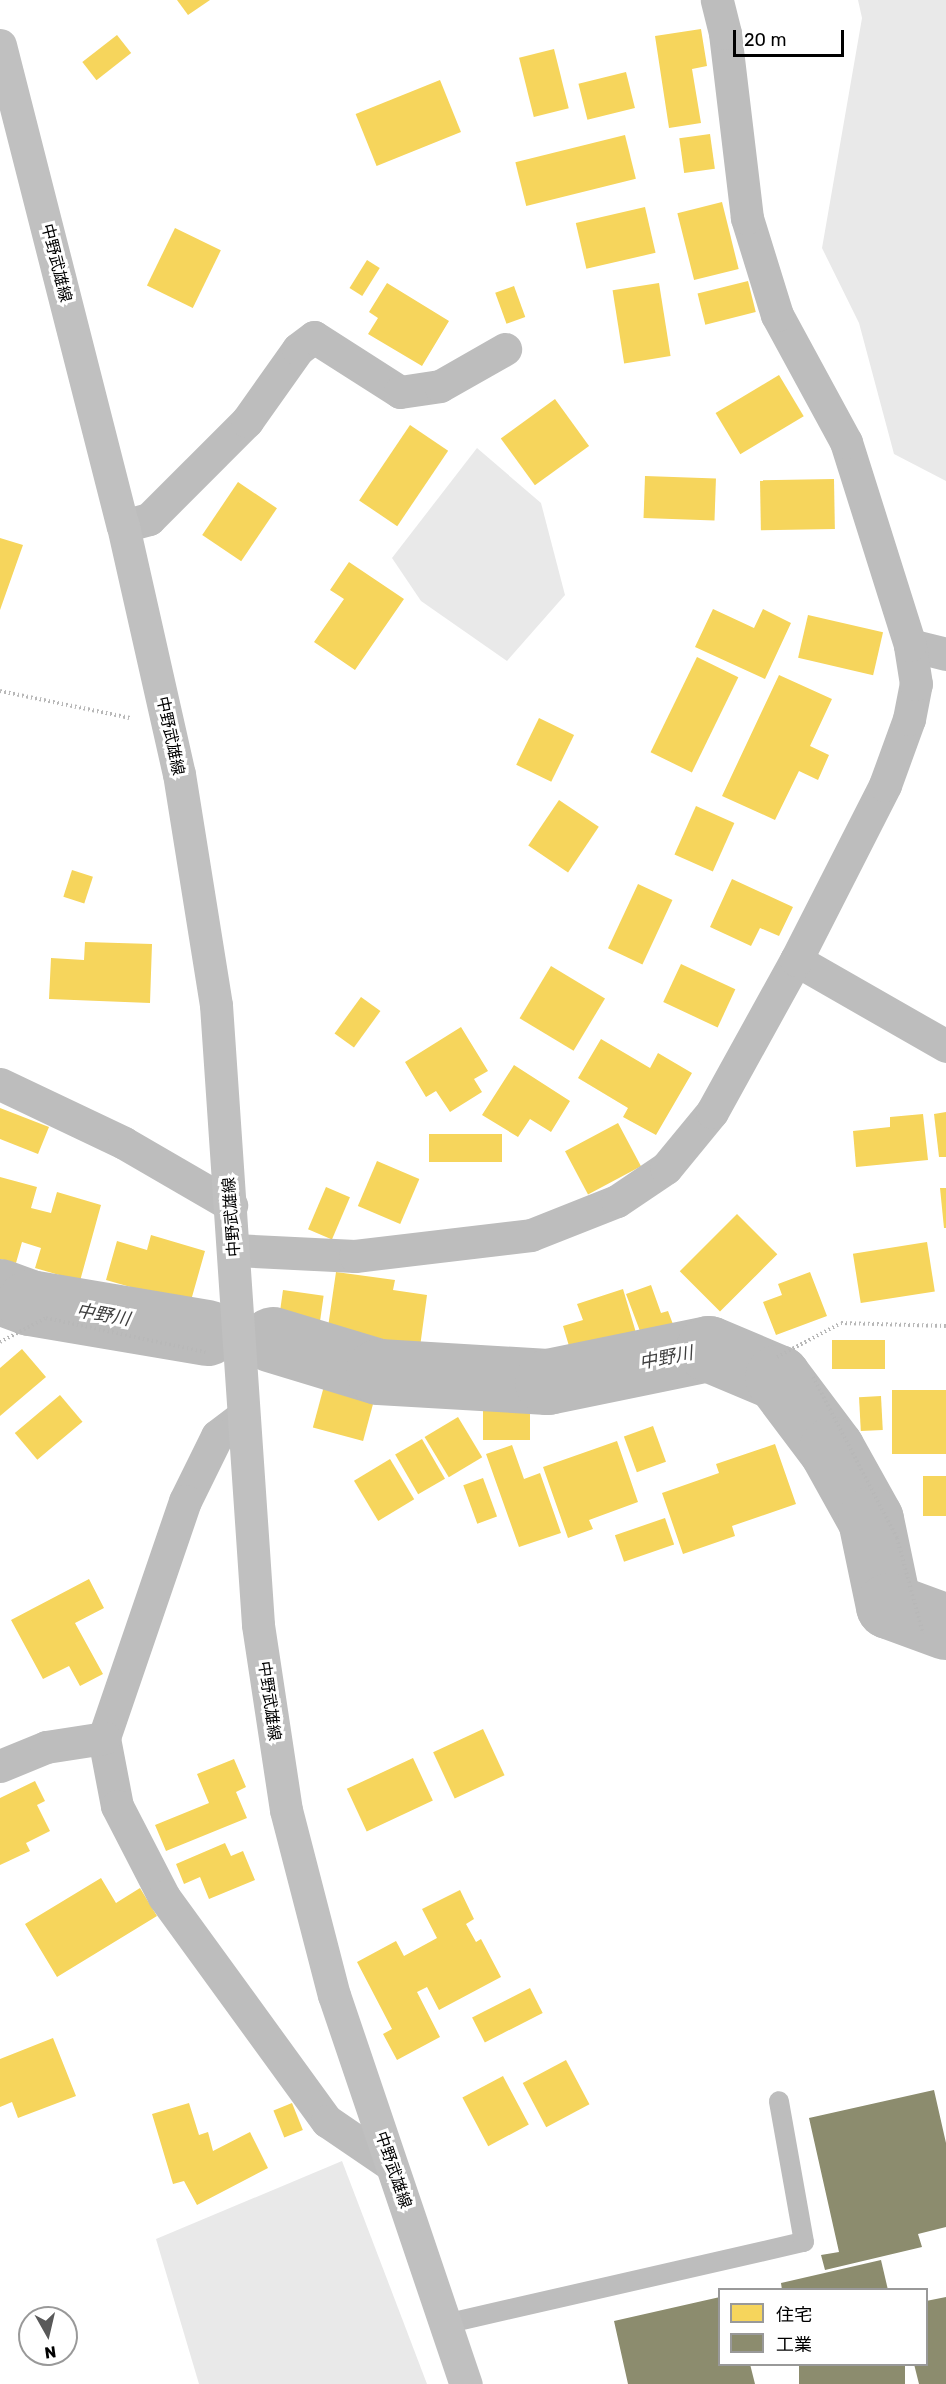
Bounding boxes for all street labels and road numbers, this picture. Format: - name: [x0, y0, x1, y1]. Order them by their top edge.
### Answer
- street label: 中野武雄線: [37, 222, 75, 304]
- street label: 中野武雄線: [152, 695, 188, 777]
- street label: 中野武雄線: [220, 1176, 244, 1258]
- street label: 中野武雄線: [254, 1660, 284, 1742]
- street label: 中野武雄線: [371, 2129, 415, 2211]

